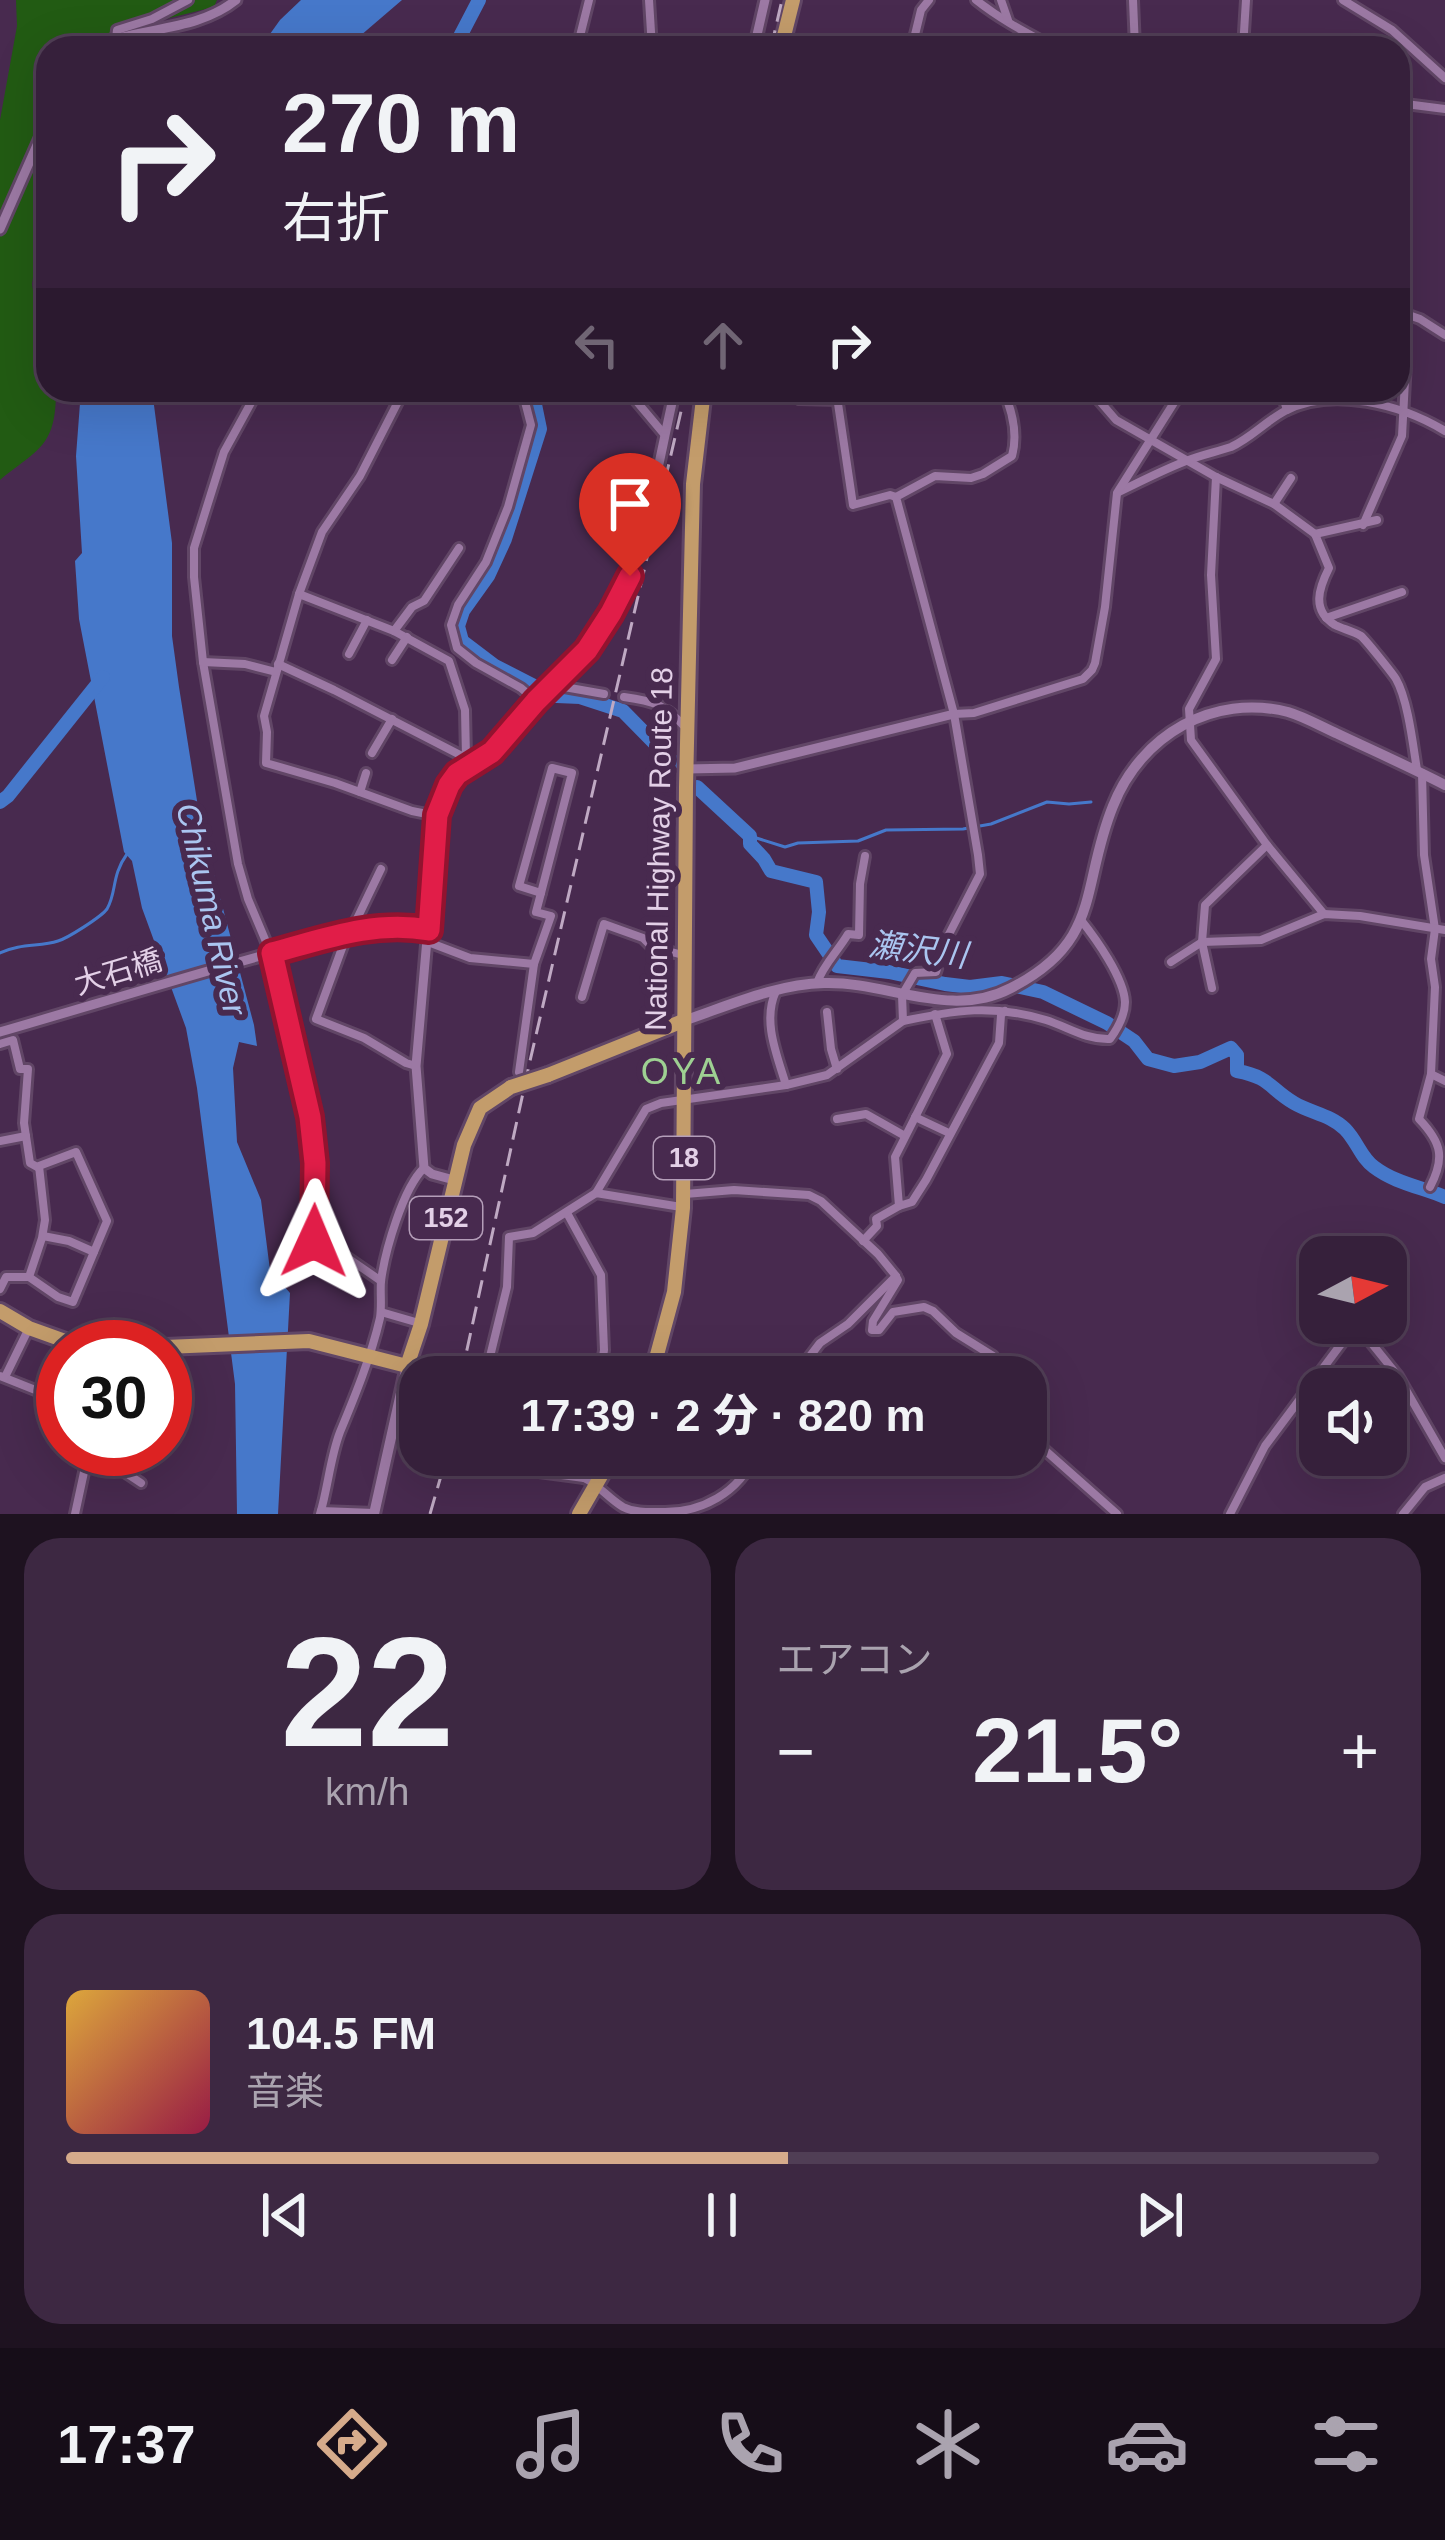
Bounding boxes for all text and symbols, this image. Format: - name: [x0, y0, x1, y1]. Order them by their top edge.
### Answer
- text: 270 m: [282, 76, 520, 170]
- icon: right: [84, 84, 240, 240]
- text: 右折: [282, 188, 390, 248]
- icon: left: [564, 312, 630, 378]
- icon: ahead: [690, 312, 756, 378]
- icon: right: [816, 312, 882, 378]
- pin: [579, 453, 681, 576]
- icon: arrive: [597, 471, 663, 537]
- street label: National Highway Route 18: [639, 667, 678, 1031]
- water label: Chikuma River: [169, 800, 254, 1021]
- water label: 瀬沢川: [867, 925, 972, 974]
- street label: 大石橋: [70, 943, 166, 1000]
- district label: OYA: [641, 1051, 723, 1092]
- road number: 18: [654, 1137, 714, 1179]
- position arrow: [251, 1178, 377, 1304]
- road number: 152: [410, 1197, 482, 1239]
- north arrow: [1299, 1236, 1407, 1344]
- map controls: [1299, 1236, 1407, 1476]
- speed limit sign: 30: [36, 1320, 192, 1476]
- button: sound: [1299, 1368, 1407, 1476]
- text: 17:39 · 2 分 · 820 m: [520, 1390, 926, 1441]
- text: 22: [280, 1605, 454, 1779]
- text: エアコン: [777, 1638, 933, 1681]
- text: 21.5°: [972, 1701, 1183, 1801]
- text: −: [777, 1714, 815, 1788]
- text: +: [1340, 1714, 1379, 1788]
- text: km/h: [325, 1770, 410, 1813]
- text: 104.5 FM: [246, 2008, 436, 2059]
- text: 音楽: [246, 2070, 324, 2113]
- icon: previous: [252, 2182, 318, 2248]
- icon: pause: [689, 2182, 755, 2248]
- icon: next: [1127, 2182, 1193, 2248]
- icon: directions: [310, 2402, 394, 2486]
- icon: music: [509, 2402, 593, 2486]
- icon: phone: [708, 2402, 792, 2486]
- icon: climate: [906, 2402, 990, 2486]
- icon: car: [1105, 2402, 1189, 2486]
- icon: filters: [1304, 2402, 1388, 2486]
- text: 17:37: [57, 2414, 195, 2474]

